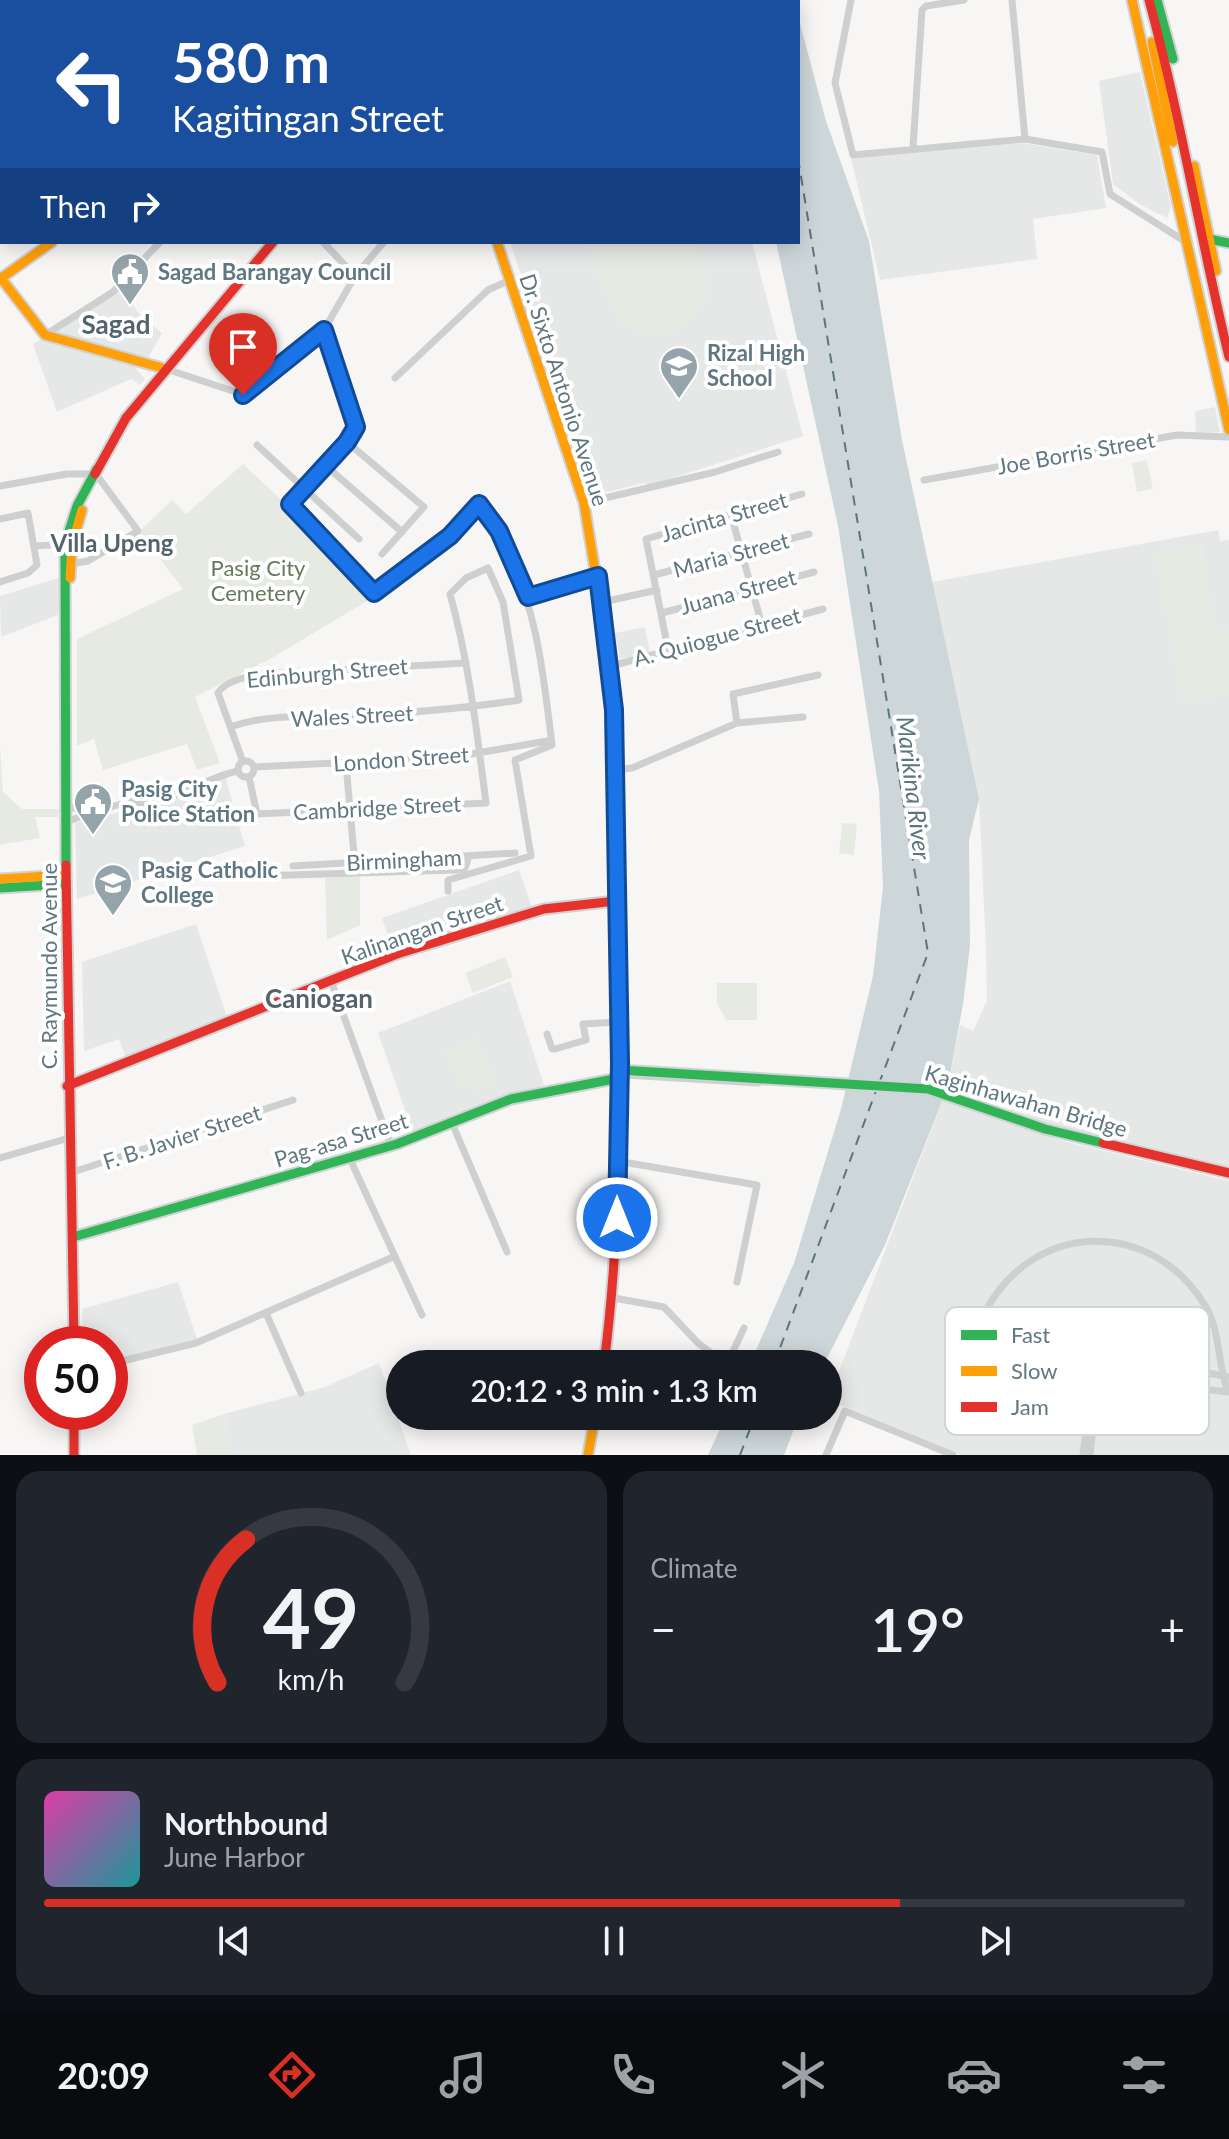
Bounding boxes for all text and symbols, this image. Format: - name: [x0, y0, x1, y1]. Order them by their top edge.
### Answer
- text: 580 m: [172, 28, 330, 95]
- icon: left: [40, 32, 144, 136]
- text: Kagitingan Street: [172, 96, 444, 140]
- icon: right: [123, 184, 167, 228]
- text: Then: [40, 188, 107, 224]
- public building icon: Sagad Barangay Council: [109, 251, 151, 306]
- place label: Sagad Barangay Council: [158, 258, 391, 285]
- street label: Dr. Sixto Antonio Avenue: [514, 270, 615, 509]
- district label: Sagad: [82, 308, 150, 340]
- pin: [209, 313, 277, 395]
- icon: arrive: [221, 325, 265, 369]
- place label: Rizal High School: [707, 339, 805, 391]
- school or university icon: Rizal High School: [658, 345, 700, 400]
- street label: Joe Borris Street: [995, 425, 1157, 480]
- street label: Jacinta Street: [658, 486, 790, 547]
- street label: Maria Street: [670, 526, 792, 583]
- district label: Villa Upeng: [50, 528, 174, 557]
- park label: Pasig City Cemetery: [211, 554, 306, 606]
- street label: Juana Street: [677, 563, 799, 620]
- street label: A. Quiogue Street: [630, 601, 804, 672]
- street label: Edinburgh Street: [245, 652, 409, 693]
- street label: Wales Street: [290, 699, 414, 732]
- water label: Marikina River: [891, 715, 938, 862]
- street label: London Street: [332, 740, 470, 777]
- place label: Pasig City Police Station: [121, 775, 255, 827]
- public building icon: Pasig City Police Station: [72, 781, 114, 836]
- street label: Cambridge Street: [292, 790, 462, 825]
- street label: Birmingham: [346, 843, 462, 876]
- place label: Pasig Catholic College: [141, 856, 279, 908]
- school or university icon: Pasig Catholic College: [92, 862, 134, 917]
- street label: C. Raymundo Avenue: [35, 863, 62, 1069]
- street label: Kalinangan Street: [337, 889, 507, 970]
- district label: Caniogan: [265, 982, 373, 1014]
- street label: Kaginhawahan Bridge: [922, 1059, 1130, 1142]
- street label: F. B. Javier Street: [99, 1098, 264, 1175]
- street label: Pag-asa Street: [271, 1106, 411, 1173]
- position arrow: [575, 1176, 659, 1260]
- legend: [945, 1307, 1209, 1435]
- text: Fast: [1011, 1321, 1050, 1348]
- speed limit sign: 50: [24, 1326, 128, 1430]
- text: Slow: [1011, 1357, 1058, 1384]
- text: 20:12 · 3 min · 1.3 km: [470, 1372, 758, 1408]
- text: Jam: [1011, 1393, 1049, 1420]
- text: Climate: [651, 1552, 737, 1584]
- text: 49: [263, 1567, 360, 1667]
- text: 19°: [871, 1593, 965, 1665]
- text: −: [651, 1603, 676, 1655]
- text: +: [1159, 1603, 1185, 1655]
- text: km/h: [278, 1662, 345, 1696]
- text: Northbound: [164, 1805, 328, 1841]
- text: June Harbor: [164, 1841, 305, 1873]
- icon: previous: [212, 1919, 256, 1963]
- icon: pause: [592, 1919, 636, 1963]
- icon: next: [973, 1919, 1017, 1963]
- icon: directions: [264, 2047, 320, 2103]
- icon: music: [435, 2047, 491, 2103]
- icon: phone: [605, 2047, 661, 2103]
- icon: climate: [775, 2047, 831, 2103]
- icon: car: [946, 2047, 1002, 2103]
- icon: filters: [1116, 2047, 1172, 2103]
- text: 20:09: [57, 2053, 150, 2097]

